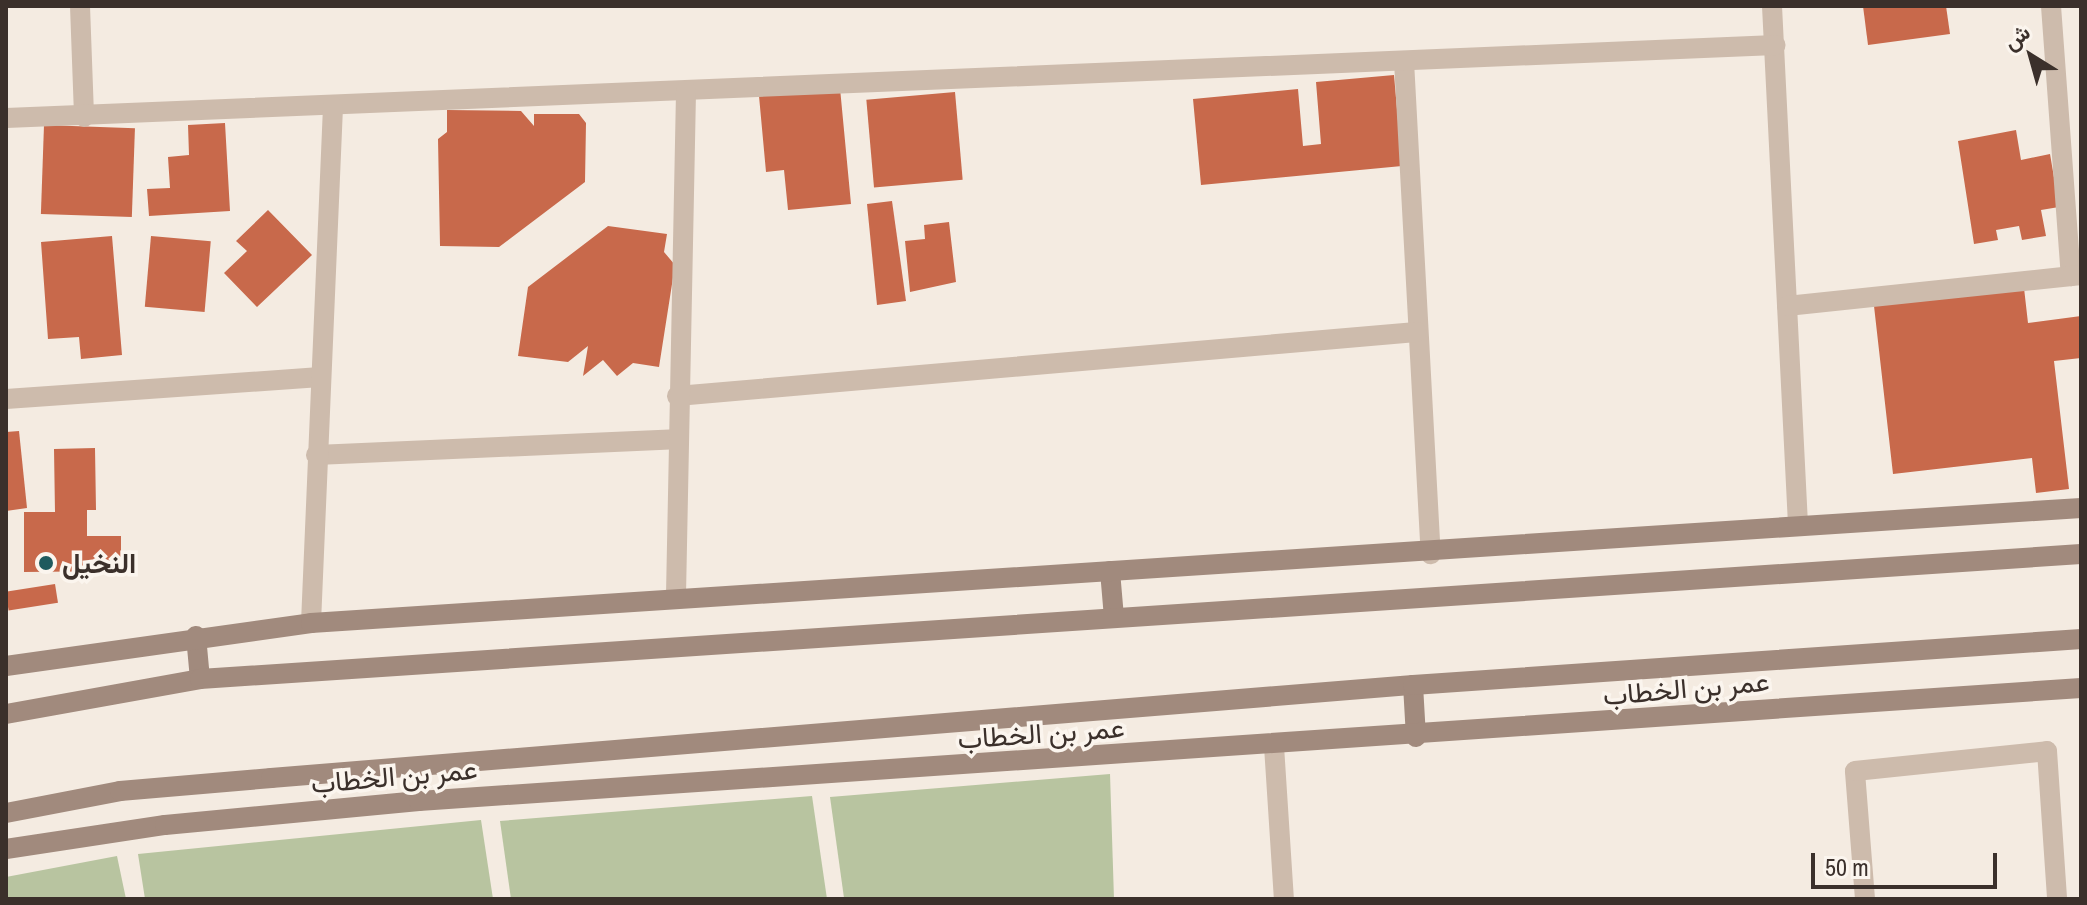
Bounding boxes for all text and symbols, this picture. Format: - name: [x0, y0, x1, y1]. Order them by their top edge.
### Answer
- north arrow: [1991, 16, 2071, 96]
- text: ش: [1997, 17, 2036, 57]
- place label: النخيل: [62, 546, 136, 580]
- marker: النخيل: [37, 554, 55, 572]
- street label: عمر بن الخطاب: [1601, 664, 1771, 712]
- street label: عمر بن الخطاب: [957, 710, 1125, 756]
- street label: عمر بن الخطاب: [309, 752, 479, 800]
- scale bar: [1815, 837, 2001, 887]
- text: 50 m: [1825, 851, 1869, 883]

